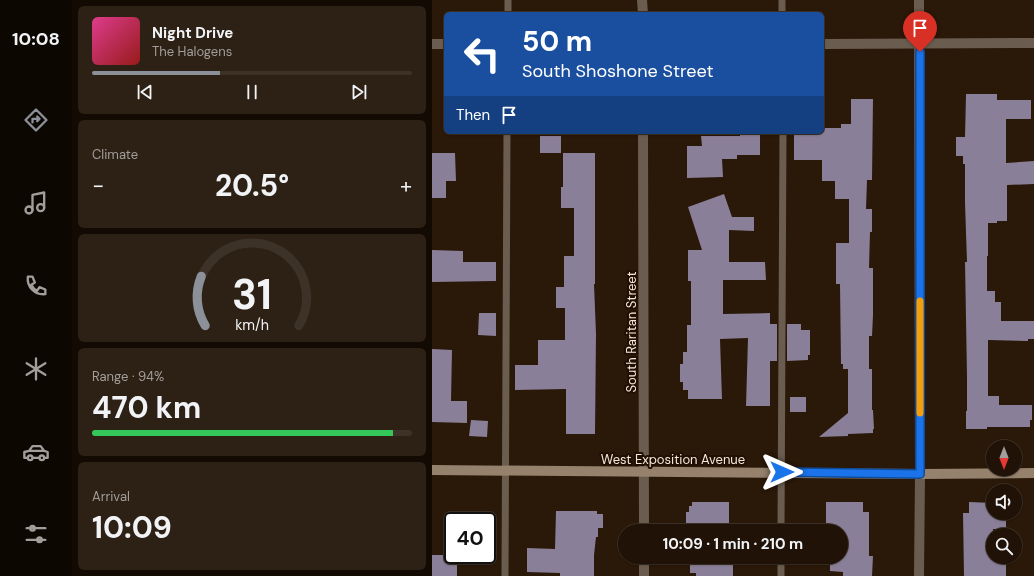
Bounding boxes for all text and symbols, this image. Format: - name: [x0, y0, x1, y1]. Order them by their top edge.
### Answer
- pin: [903, 11, 937, 52]
- icon: arrive: [909, 17, 931, 39]
- text: Night Drive: [152, 23, 233, 43]
- text: 50 m: [522, 23, 592, 60]
- text: 10:08: [12, 27, 60, 51]
- icon: left: [456, 28, 508, 80]
- text: The Halogens: [152, 43, 232, 60]
- text: South Shoshone Street: [522, 59, 714, 83]
- icon: previous: [134, 81, 156, 103]
- icon: pause: [241, 81, 263, 103]
- icon: next: [348, 81, 370, 103]
- icon: arrive: [498, 104, 520, 126]
- text: Then: [456, 105, 490, 125]
- icon: directions: [22, 106, 50, 134]
- text: Climate: [92, 146, 138, 163]
- text: 20.5°: [215, 166, 289, 205]
- text: −: [92, 171, 104, 200]
- text: +: [400, 171, 412, 200]
- icon: music: [22, 189, 50, 217]
- text: 31: [232, 268, 272, 322]
- street label: South Raritan Street: [623, 271, 640, 393]
- icon: phone: [22, 272, 50, 300]
- text: km/h: [235, 316, 269, 334]
- icon: climate: [22, 355, 50, 383]
- text: Range · 94%: [92, 368, 164, 385]
- text: 470 km: [92, 388, 201, 427]
- icon: car: [22, 438, 50, 466]
- north arrow: [986, 440, 1022, 476]
- map controls: [986, 440, 1022, 564]
- street label: West Exposition Avenue: [601, 451, 745, 468]
- position arrow: [761, 451, 803, 493]
- button: sound: [986, 484, 1022, 520]
- text: Arrival: [92, 488, 130, 505]
- text: 10:09: [92, 508, 172, 547]
- speed limit sign: 40: [444, 512, 496, 564]
- icon: filters: [22, 520, 50, 548]
- button: search: [986, 528, 1022, 564]
- text: 10:09 · 1 min · 210 m: [663, 534, 803, 554]

